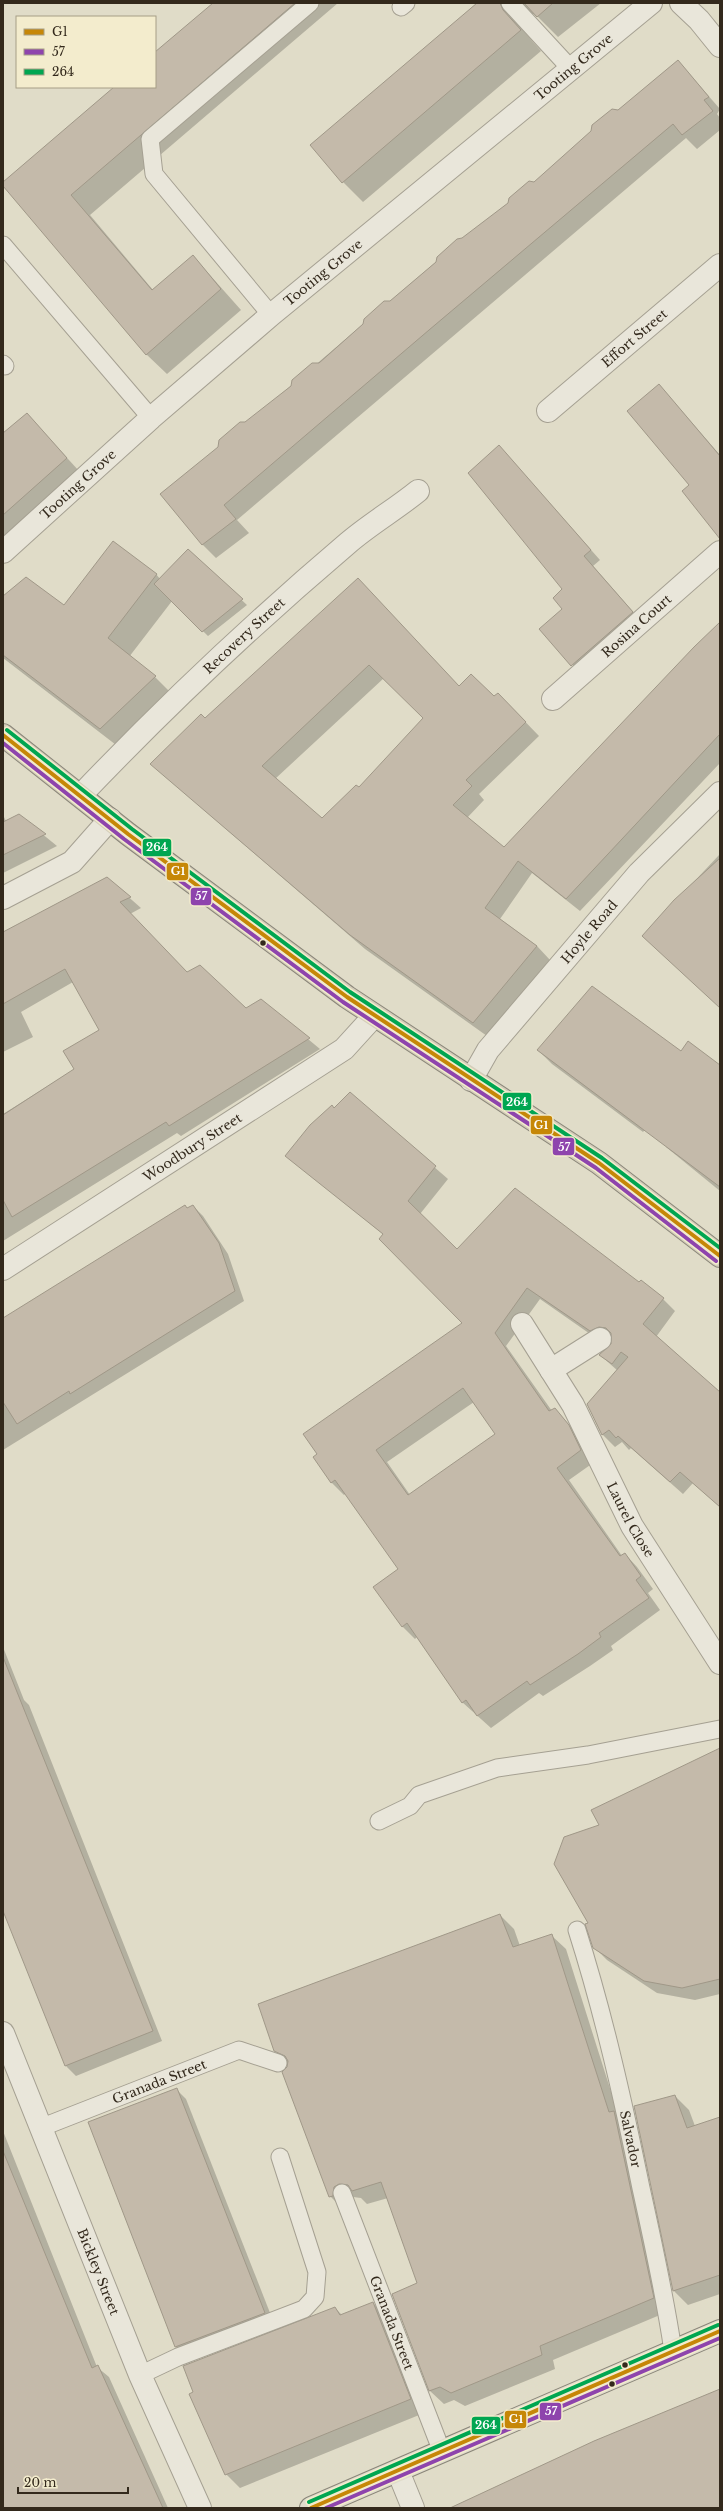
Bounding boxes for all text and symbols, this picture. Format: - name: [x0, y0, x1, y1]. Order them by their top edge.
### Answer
- legend: [16, 16, 156, 88]
- text: G1: [52, 24, 68, 39]
- street label: Tooting Grove: [531, 30, 616, 104]
- text: 57: [52, 44, 66, 59]
- text: 264: [52, 64, 74, 79]
- street label: Tooting Grove: [280, 235, 366, 310]
- street label: Effort Street: [598, 305, 671, 371]
- street label: Tooting Grove: [36, 446, 119, 523]
- street label: Rosina Court: [598, 590, 675, 661]
- street label: Recovery Street: [199, 594, 288, 677]
- line badge: 264: [142, 838, 172, 857]
- text: 264: [146, 840, 168, 854]
- line badge: G1: [166, 862, 189, 881]
- text: G1: [171, 864, 185, 878]
- line badge: 57: [190, 887, 212, 906]
- text: 57: [195, 889, 207, 903]
- street label: Hoyle Road: [557, 896, 621, 967]
- unlabelled marker: [258, 938, 268, 948]
- line badge: 264: [502, 1092, 532, 1111]
- text: 264: [506, 1095, 528, 1109]
- street label: Woodbury Street: [139, 1109, 245, 1186]
- line badge: G1: [530, 1115, 553, 1135]
- text: G1: [534, 1118, 548, 1132]
- line badge: 57: [552, 1137, 575, 1156]
- text: 57: [558, 1140, 570, 1154]
- street label: Laurel Close: [603, 1479, 658, 1560]
- street label: Granada Street: [110, 2055, 209, 2107]
- street label: Salvador: [616, 2109, 645, 2170]
- street label: Bickley Street: [74, 2226, 124, 2317]
- street label: Granada Street: [366, 2273, 418, 2372]
- unlabelled marker: [620, 2360, 630, 2370]
- unlabelled marker: [607, 2379, 617, 2389]
- line badge: 57: [539, 2402, 562, 2421]
- text: 57: [545, 2404, 557, 2418]
- line badge: G1: [504, 2410, 527, 2429]
- text: G1: [509, 2412, 523, 2426]
- line badge: 264: [471, 2416, 501, 2435]
- text: 264: [475, 2418, 497, 2432]
- scale bar: [18, 2469, 128, 2495]
- text: 20 m: [24, 2475, 56, 2490]

